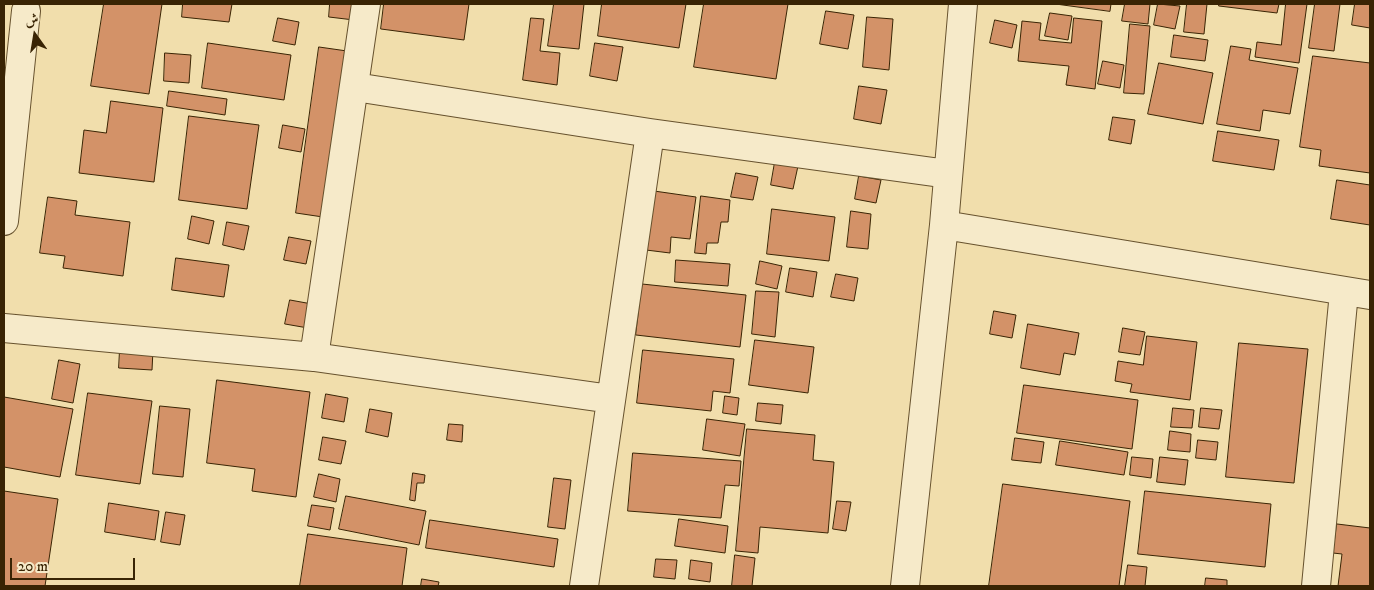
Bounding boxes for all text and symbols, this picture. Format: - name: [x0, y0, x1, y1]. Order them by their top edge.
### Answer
- north arrow: [10, 10, 60, 60]
- text: ش: [23, 10, 40, 31]
- scale bar: [12, 548, 138, 580]
- text: 20 m: [18, 557, 48, 576]

